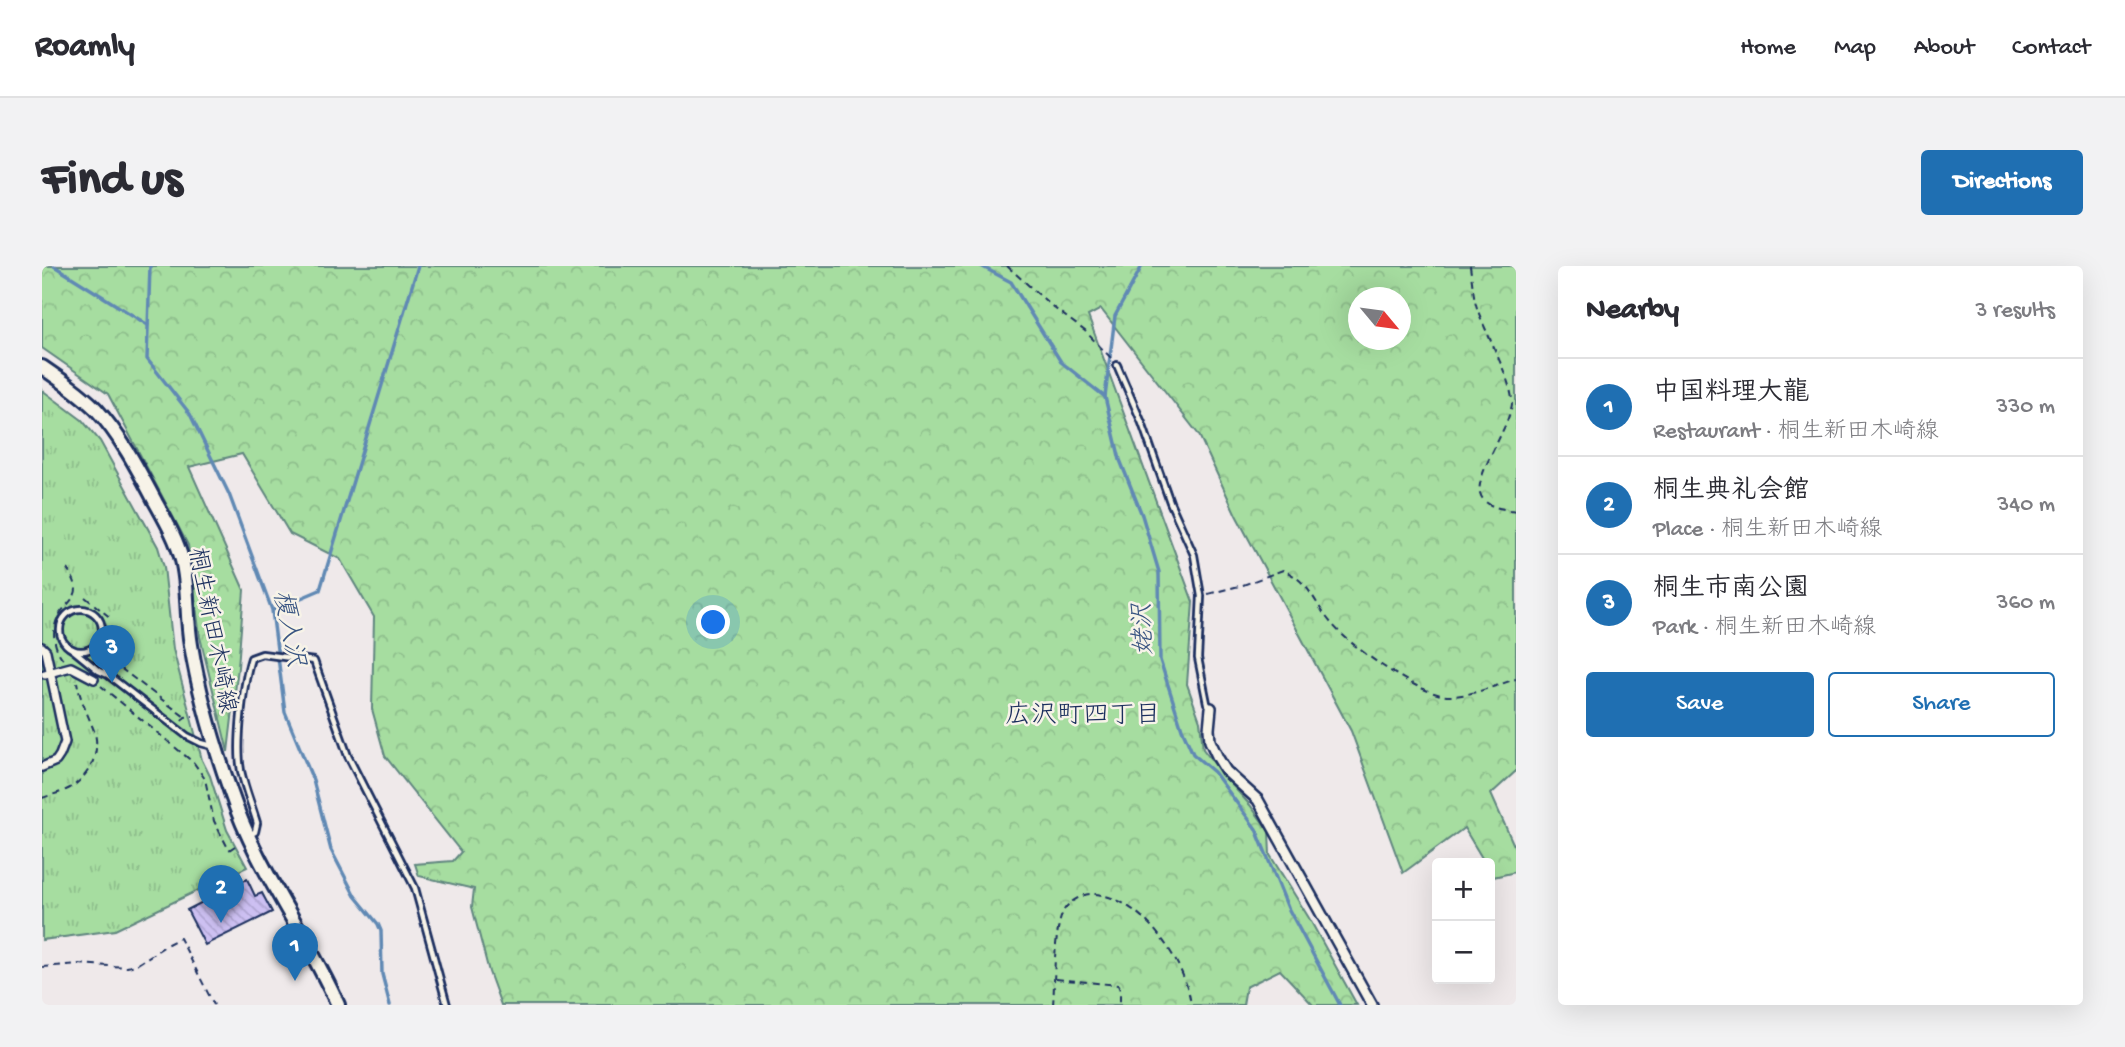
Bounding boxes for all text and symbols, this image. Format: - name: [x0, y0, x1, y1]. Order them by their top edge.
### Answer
- text: Roamly: [35, 29, 135, 67]
- text: Home: [1740, 34, 1796, 63]
- text: Map: [1834, 34, 1876, 63]
- text: About: [1914, 34, 1974, 63]
- text: Contact: [2012, 34, 2090, 63]
- button: Directions: [1921, 150, 2083, 215]
- text: Find us: [42, 153, 182, 211]
- north arrow: [1348, 287, 1411, 350]
- text: Nearby: [1586, 294, 1679, 329]
- text: 3 results: [1975, 298, 2055, 325]
- text: 中国料理大龍: [1653, 379, 1809, 410]
- text: 1: [1604, 394, 1614, 421]
- text: 330 m: [1996, 394, 2055, 421]
- text: Restaurant · 桐生新田木崎線: [1653, 419, 1939, 446]
- text: 桐生典礼会館: [1653, 477, 1809, 508]
- text: 2: [1603, 492, 1615, 519]
- text: 340 m: [1997, 492, 2055, 519]
- text: Place · 桐生新田木崎線: [1653, 517, 1882, 544]
- street label: 桐生新田木崎線: [180, 545, 242, 716]
- text: 桐生市南公園: [1653, 575, 1809, 606]
- water label: 榎入沢: [264, 587, 310, 671]
- text: 3: [1603, 590, 1615, 617]
- text: 360 m: [1997, 590, 2055, 617]
- water label: 姥沢: [1128, 601, 1162, 655]
- your location: [696, 605, 730, 639]
- text: Park · 桐生新田木崎線: [1653, 615, 1876, 642]
- pin: 3: [89, 625, 135, 683]
- button: Save: [1586, 672, 1814, 737]
- button: Share: [1828, 672, 2055, 737]
- district label: 広沢町四丁目: [1005, 701, 1161, 733]
- map controls: [1432, 858, 1495, 984]
- button: +: [1432, 858, 1495, 921]
- pin: 2: [198, 865, 244, 923]
- button: −: [1432, 921, 1495, 984]
- pin: 1: [272, 923, 318, 981]

